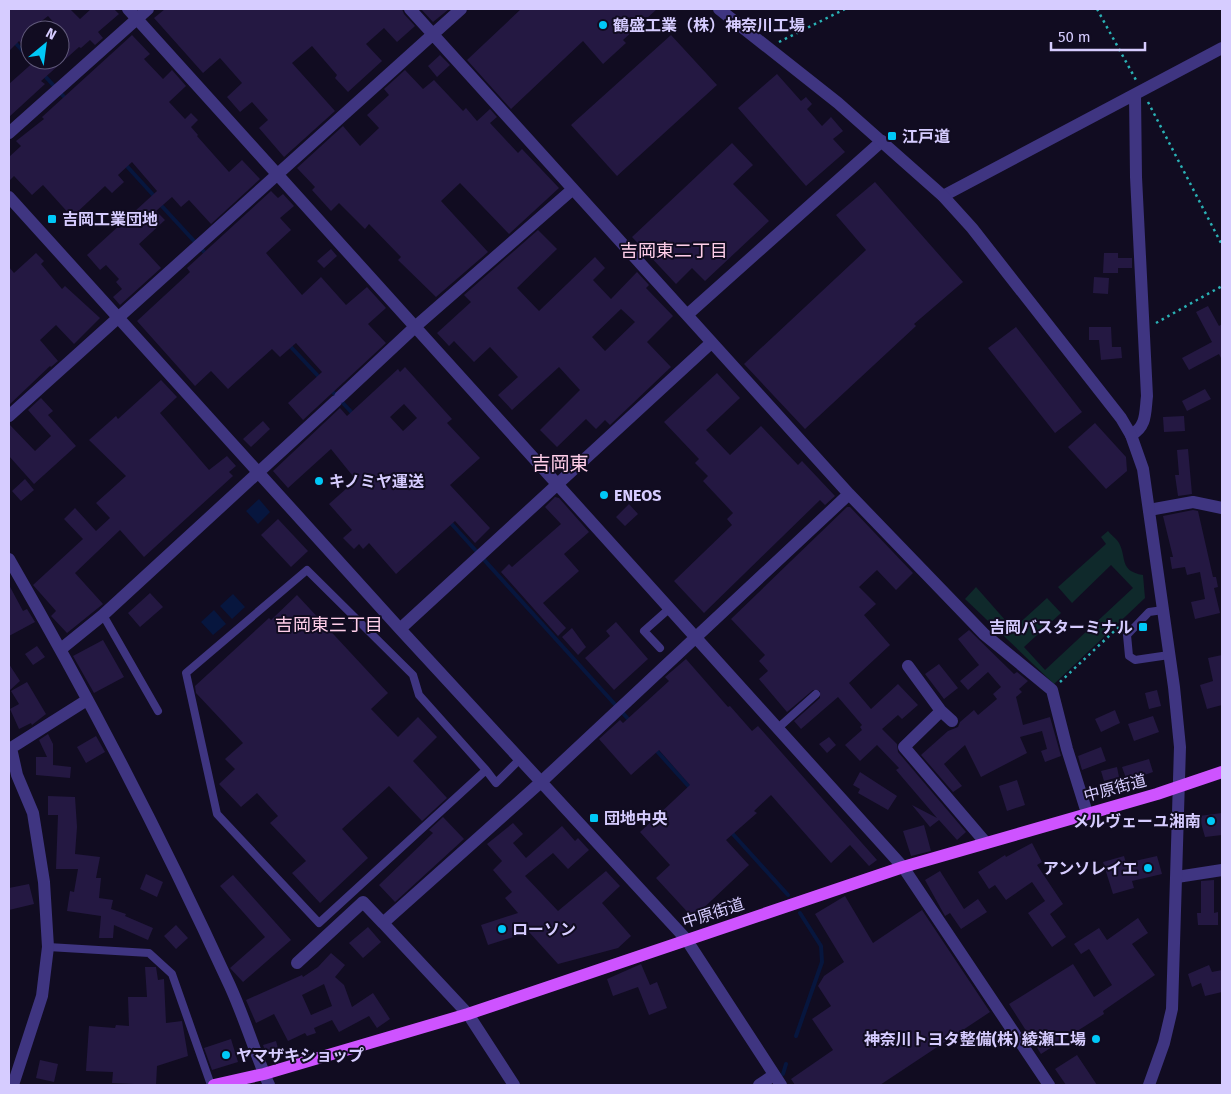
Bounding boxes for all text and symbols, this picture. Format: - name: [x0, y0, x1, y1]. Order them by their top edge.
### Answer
- place label: 鶴盛工業（株）神奈川工場: [613, 16, 805, 35]
- marker: 鶴盛工業（株）神奈川工場: [597, 19, 609, 31]
- north arrow: [20, 20, 70, 70]
- scale bar: [1051, 20, 1145, 52]
- text: N: [43, 24, 59, 44]
- text: 50 m: [1058, 28, 1091, 46]
- place label: 江戸道: [902, 127, 950, 146]
- marker: 江戸道: [886, 130, 898, 142]
- place label: 吉岡工業団地: [62, 210, 158, 229]
- marker: 吉岡工業団地: [46, 213, 58, 225]
- district label: 吉岡東二丁目: [620, 240, 728, 262]
- district label: 吉岡東: [531, 452, 589, 475]
- place label: キノミヤ運送: [329, 472, 424, 491]
- marker: キノミヤ運送: [313, 475, 325, 487]
- place label: ENEOS: [614, 486, 661, 505]
- marker: ENEOS: [598, 489, 610, 501]
- district label: 吉岡東三丁目: [275, 614, 383, 636]
- place label: 吉岡バスターミナル: [989, 618, 1133, 637]
- marker: 吉岡バスターミナル: [1137, 621, 1149, 633]
- street label: 中原街道: [1082, 771, 1148, 805]
- place label: 団地中央: [604, 809, 668, 828]
- marker: 団地中央: [588, 812, 600, 824]
- place label: メルヴェーユ湘南: [1073, 812, 1201, 831]
- marker: メルヴェーユ湘南: [1205, 815, 1217, 827]
- place label: アンソレイエ: [1043, 859, 1138, 878]
- marker: アンソレイエ: [1142, 862, 1154, 874]
- street label: 中原街道: [680, 894, 746, 932]
- place label: ローソン: [512, 920, 576, 939]
- marker: ローソン: [496, 923, 508, 935]
- place label: 神奈川トヨタ整備(株) 綾瀬工場: [864, 1030, 1086, 1049]
- marker: 神奈川トヨタ整備(株) 綾瀬工場: [1090, 1033, 1102, 1045]
- place label: ヤマザキショップ: [236, 1046, 364, 1065]
- marker: ヤマザキショップ: [220, 1049, 232, 1061]

